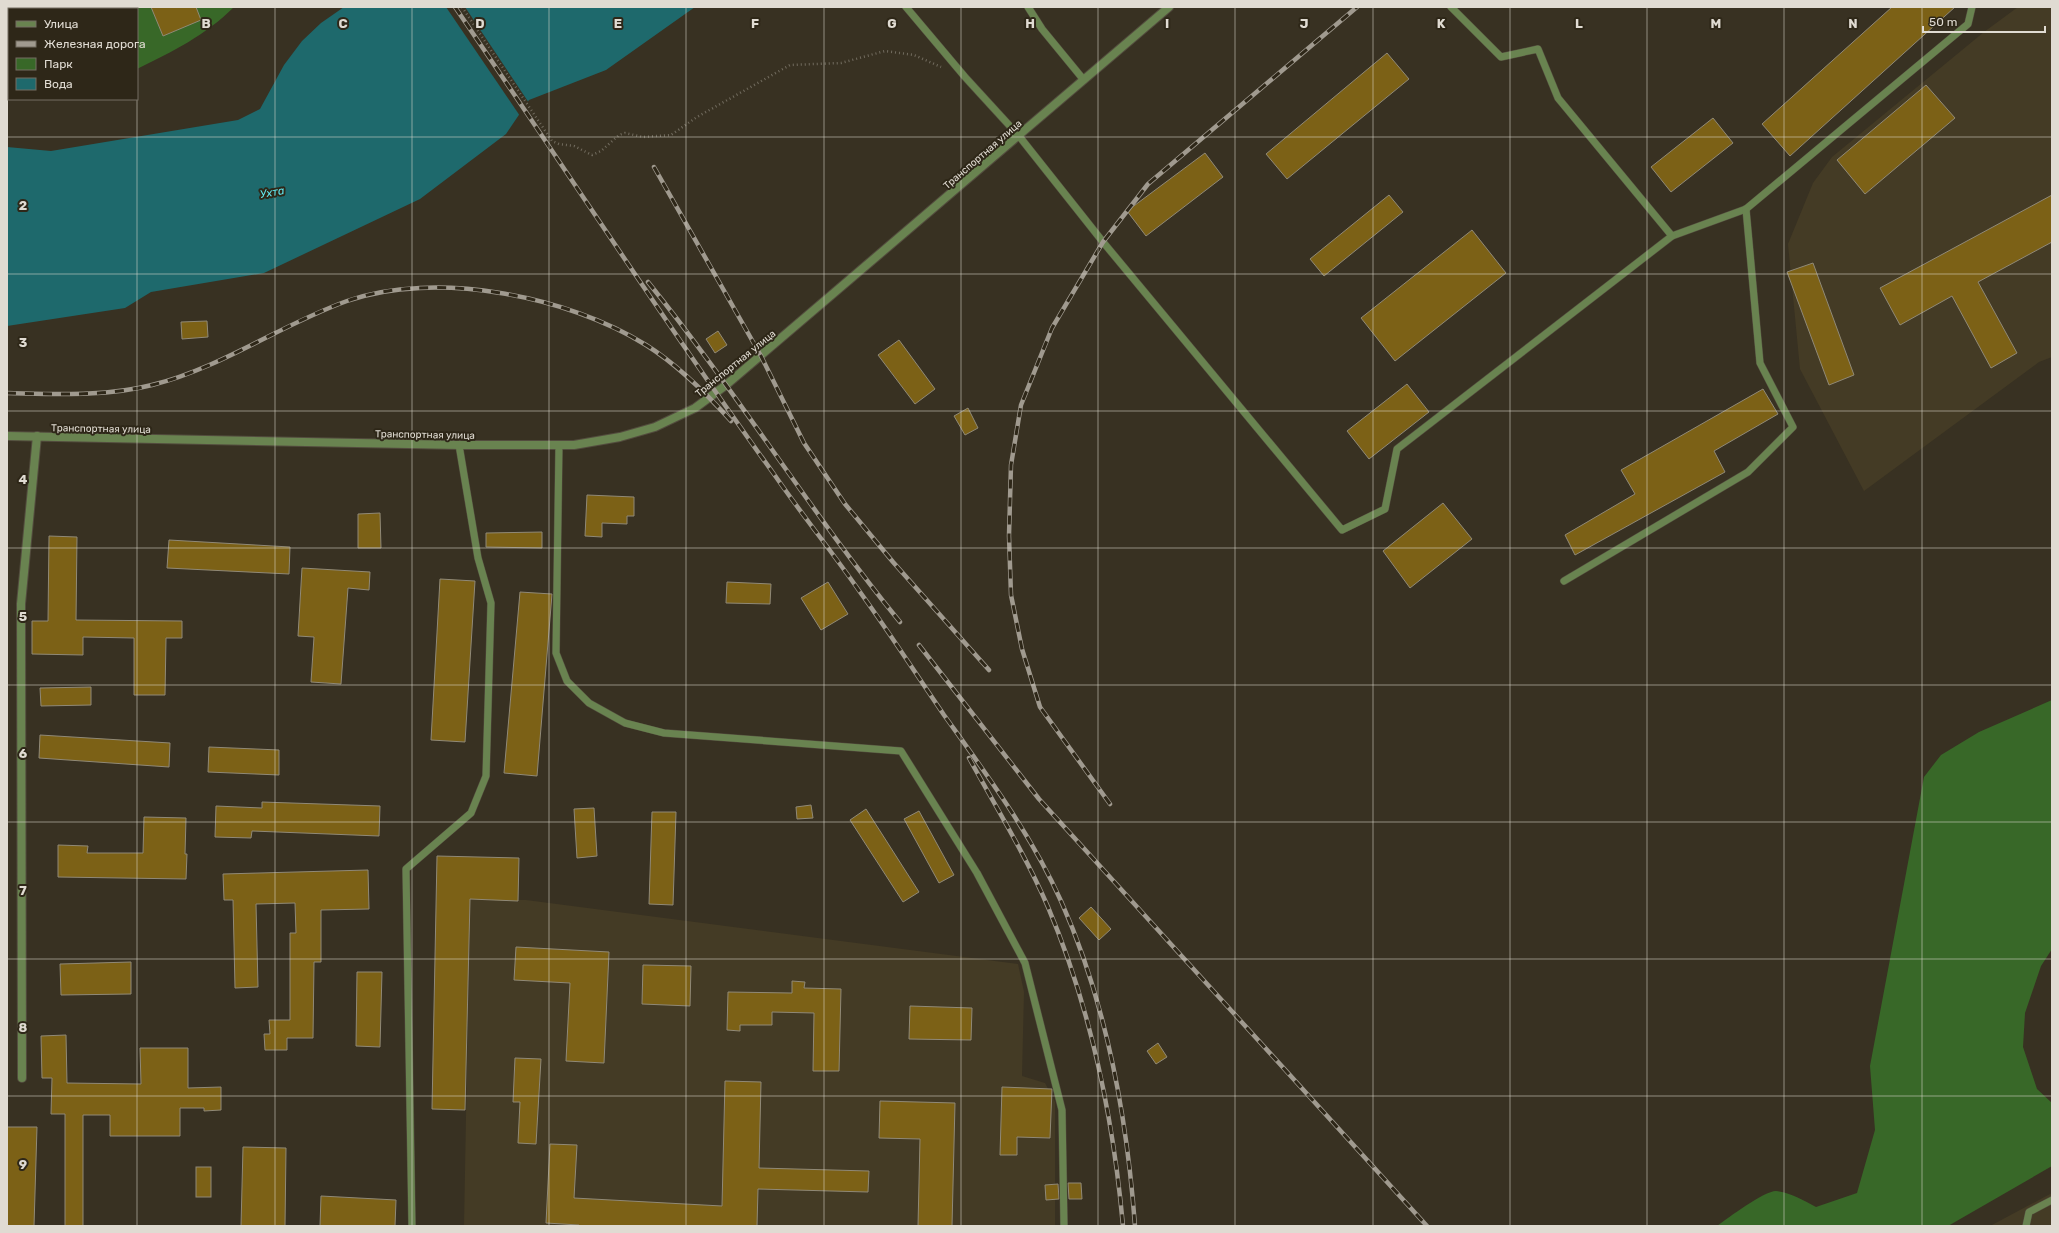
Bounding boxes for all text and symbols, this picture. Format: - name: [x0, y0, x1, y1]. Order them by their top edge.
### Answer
- legend: [8, 8, 138, 100]
- scale bar: [1923, 8, 2045, 34]
- text: 50 m: [1929, 15, 1957, 29]
- text: B: [201, 16, 211, 31]
- text: C: [338, 16, 348, 31]
- text: D: [475, 16, 485, 31]
- text: E: [614, 16, 622, 31]
- text: F: [751, 16, 759, 31]
- text: G: [887, 16, 897, 31]
- text: H: [1025, 16, 1035, 31]
- text: I: [1165, 16, 1169, 31]
- text: J: [1300, 16, 1308, 31]
- text: K: [1437, 16, 1446, 31]
- text: L: [1575, 16, 1583, 31]
- text: M: [1711, 16, 1721, 31]
- text: N: [1848, 16, 1858, 31]
- text: Улица: [44, 17, 78, 31]
- text: Железная дорога: [44, 37, 146, 51]
- text: Парк: [44, 57, 73, 71]
- text: Вода: [44, 77, 73, 91]
- street label: Транспортная улица: [941, 117, 1024, 192]
- water label: Ухта: [259, 184, 286, 201]
- text: 2: [19, 198, 27, 213]
- street label: Транспортная улица: [693, 328, 778, 400]
- text: 3: [19, 335, 28, 350]
- street label: Транспортная улица: [51, 422, 151, 436]
- street label: Транспортная улица: [375, 428, 475, 442]
- text: 4: [19, 472, 28, 487]
- text: 5: [19, 609, 27, 624]
- text: 6: [19, 746, 28, 761]
- text: 7: [19, 883, 27, 898]
- text: 8: [19, 1020, 28, 1035]
- text: 9: [19, 1157, 27, 1172]

